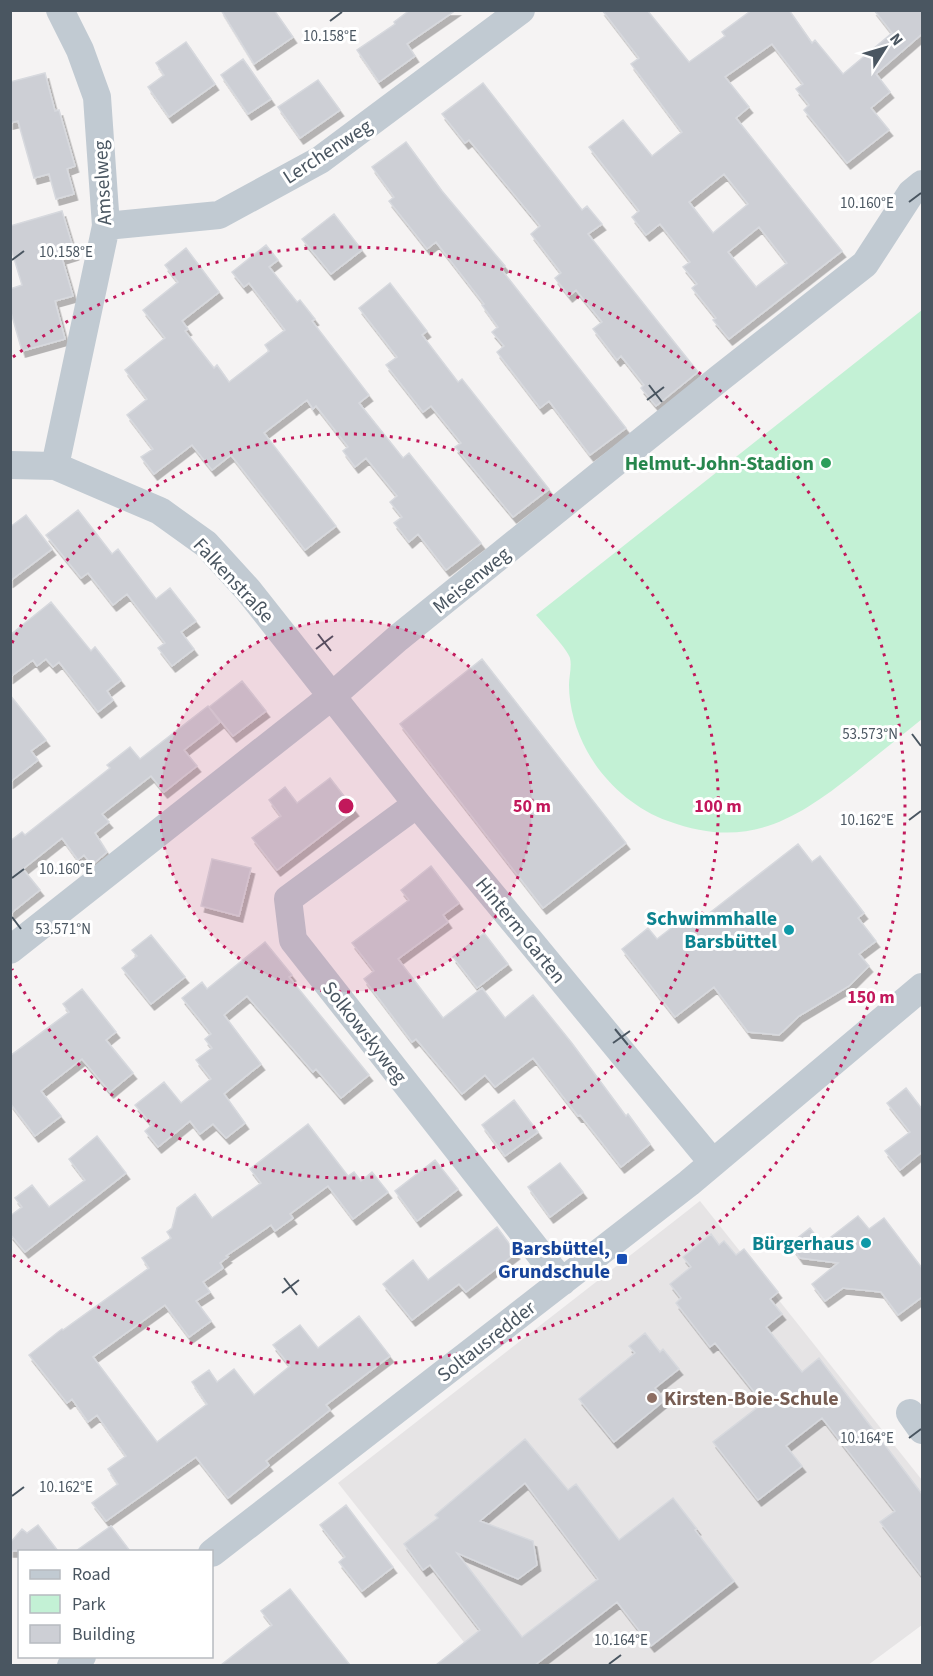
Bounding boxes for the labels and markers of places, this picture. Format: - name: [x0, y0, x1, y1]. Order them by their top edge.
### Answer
- place label: Helmut-John-Stadion: [625, 450, 814, 478]
- marker: Helmut-John-Stadion: [819, 456, 833, 470]
- centre of rings: [336, 796, 356, 816]
- place label: Schwimmhalle Barsbüttel: [646, 905, 777, 956]
- marker: Schwimmhalle Barsbüttel: [782, 923, 796, 937]
- place label: Bürgerhaus: [752, 1230, 854, 1258]
- place label: Barsbüttel, Grundschule: [498, 1235, 610, 1286]
- marker: Bürgerhaus: [859, 1236, 873, 1250]
- marker: Barsbüttel, Grundschule: [615, 1252, 629, 1266]
- place label: Kirsten-Boie-Schule: [664, 1385, 839, 1413]
- marker: Kirsten-Boie-Schule: [645, 1391, 659, 1405]

